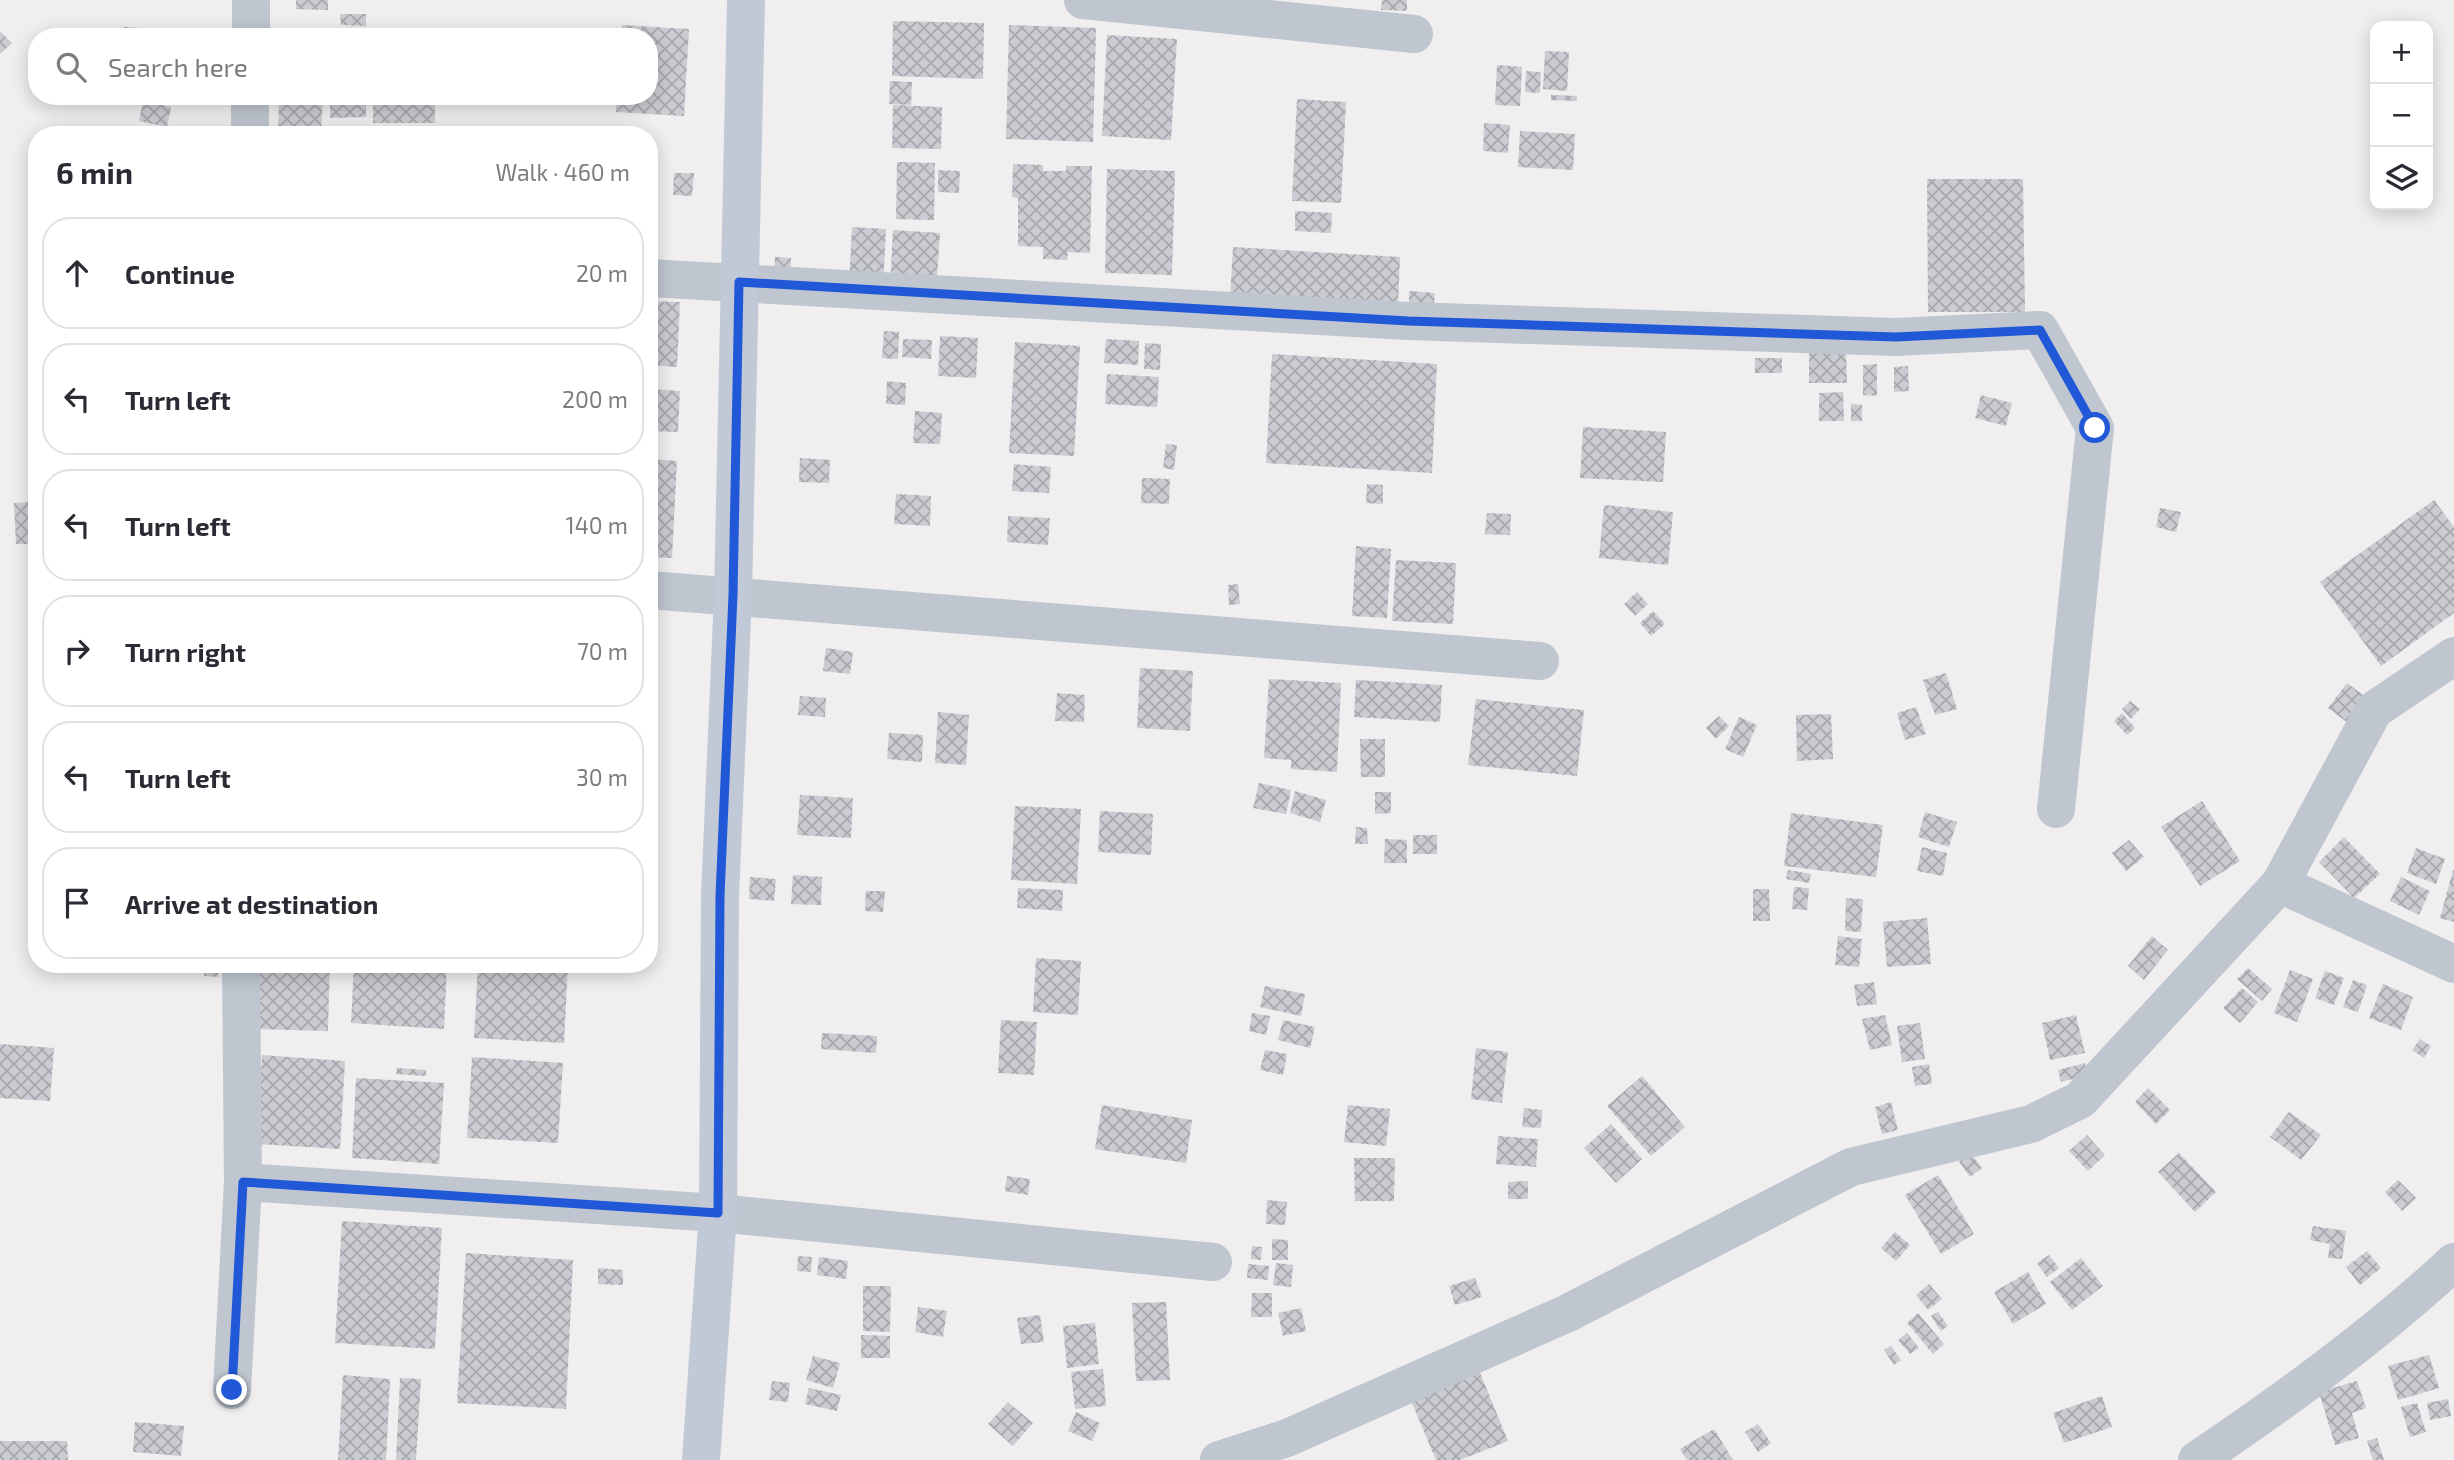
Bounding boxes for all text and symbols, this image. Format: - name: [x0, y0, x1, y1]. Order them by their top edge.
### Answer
- map controls: [2370, 21, 2433, 210]
- button: +: [2370, 21, 2433, 84]
- search box: [28, 28, 658, 105]
- icon: search: [52, 48, 90, 86]
- text: Search here: [108, 51, 248, 82]
- button: −: [2370, 84, 2433, 147]
- button: layers: [2370, 147, 2433, 210]
- text: 6 min: [56, 154, 133, 190]
- text: Walk · 460 m: [495, 158, 630, 186]
- icon: ahead: [58, 254, 96, 292]
- text: Continue: [125, 258, 235, 289]
- text: 20 m: [576, 259, 628, 287]
- icon: left: [58, 380, 96, 418]
- text: Turn left: [125, 384, 231, 415]
- text: 200 m: [562, 385, 628, 413]
- route start: [2079, 412, 2110, 443]
- icon: left: [58, 506, 96, 544]
- text: Turn left: [125, 510, 231, 541]
- text: 140 m: [566, 511, 628, 539]
- icon: right: [58, 632, 96, 670]
- text: Turn right: [125, 636, 246, 667]
- text: 70 m: [577, 637, 628, 665]
- icon: left: [58, 758, 96, 796]
- text: Turn left: [125, 762, 231, 793]
- text: 30 m: [576, 763, 628, 791]
- icon: arrive: [58, 884, 96, 922]
- text: Arrive at destination: [125, 888, 378, 919]
- route end: [216, 1374, 247, 1405]

